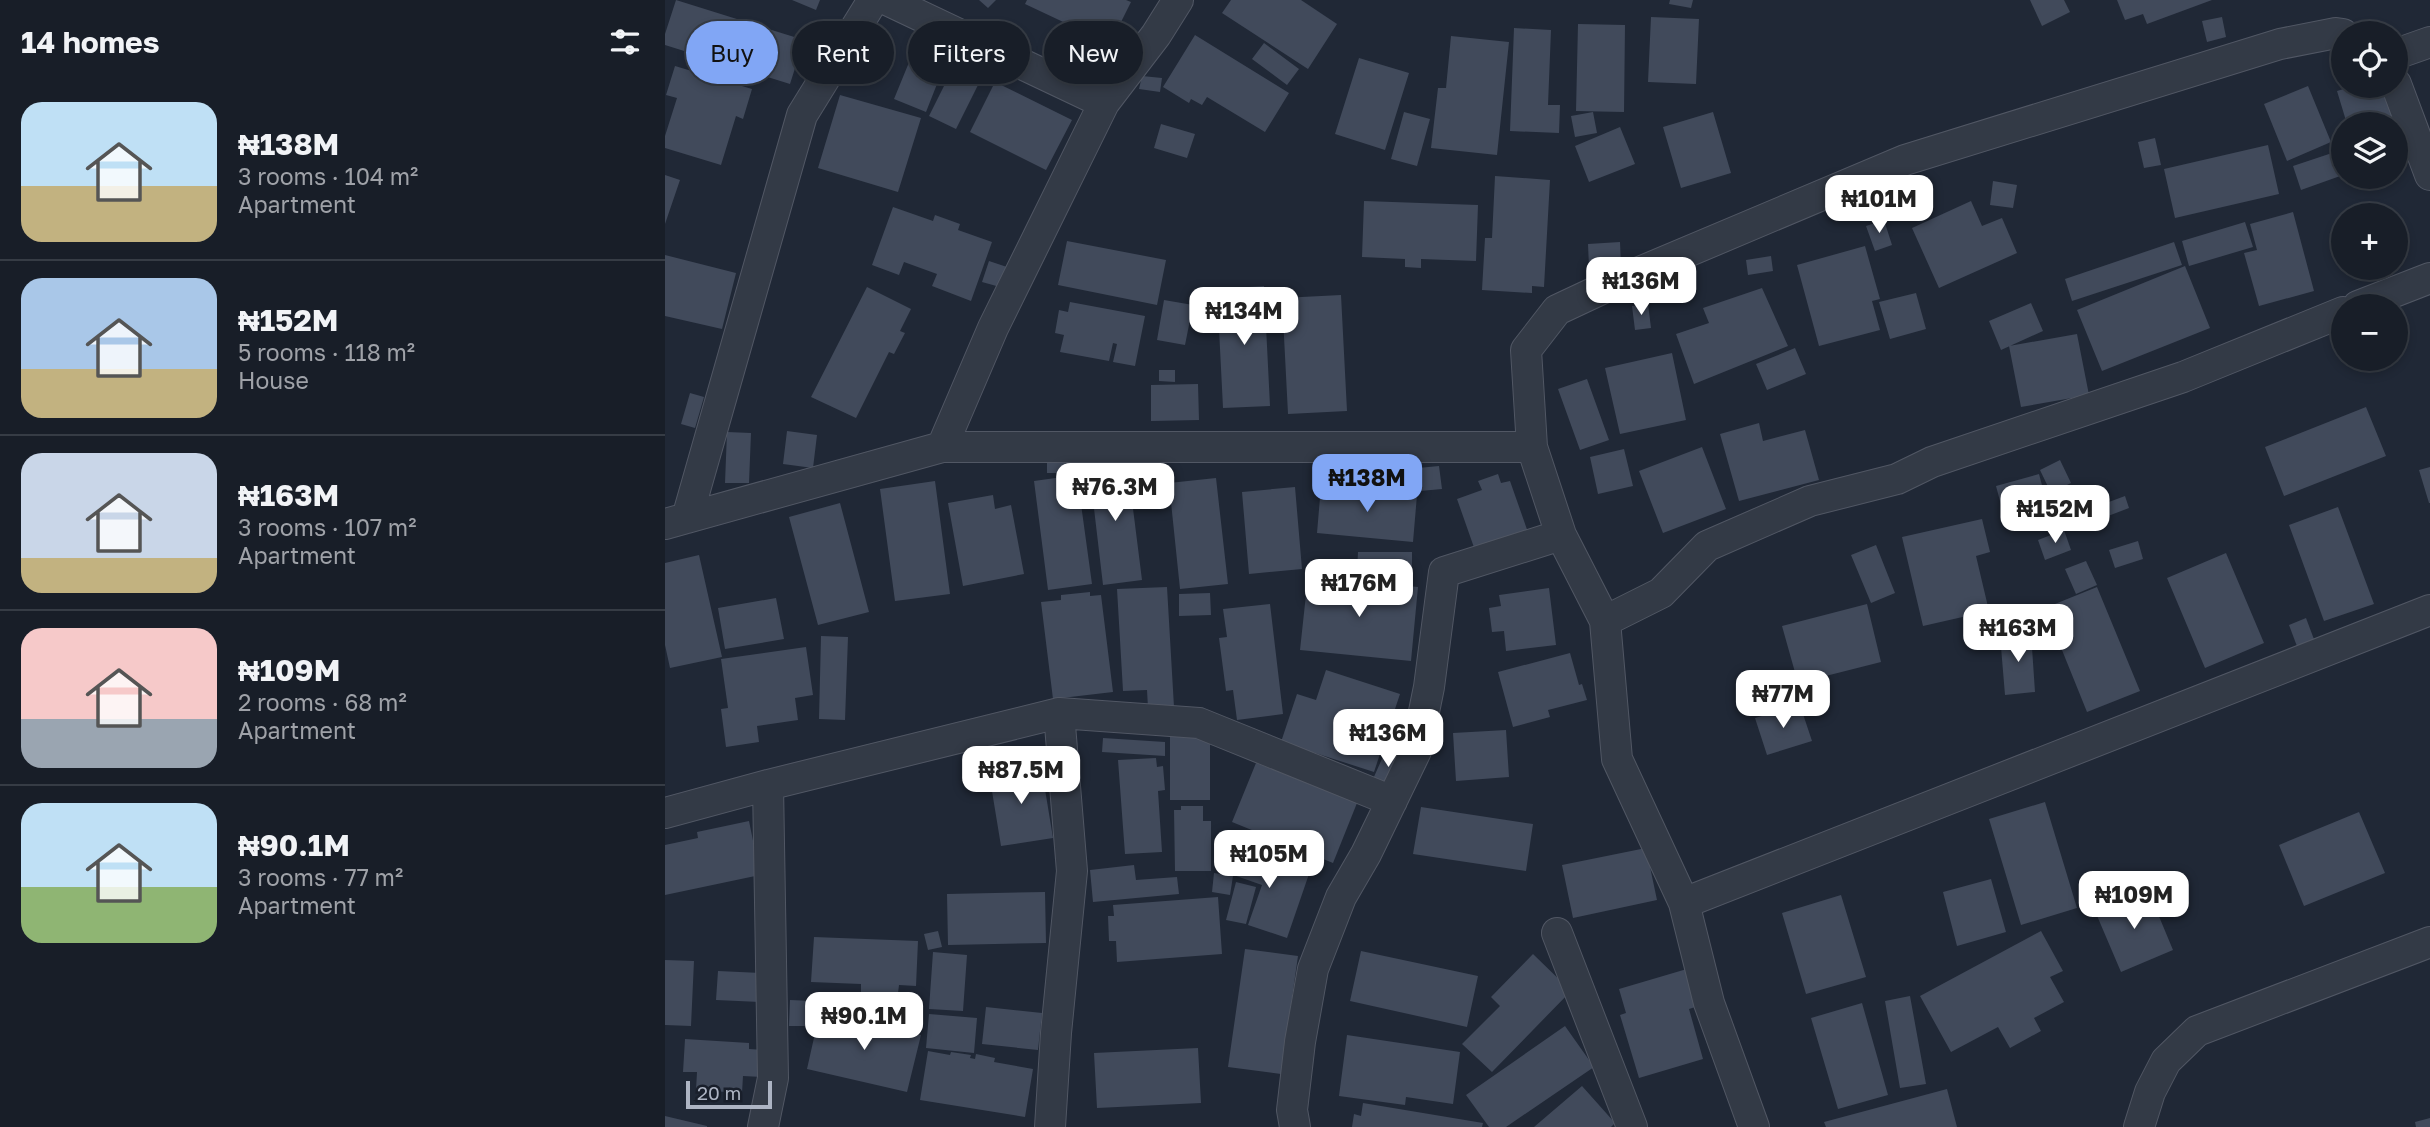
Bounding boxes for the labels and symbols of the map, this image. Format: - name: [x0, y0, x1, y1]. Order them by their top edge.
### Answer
- pin: ₦101M: [1830, 176, 1928, 235]
- pin: ₦136M: [1592, 258, 1690, 317]
- pin: ₦134M: [1195, 288, 1293, 347]
- pin: ₦138M: [1318, 454, 1416, 514]
- pin: ₦76.3M: [1058, 463, 1172, 523]
- pin: ₦152M: [2006, 486, 2104, 545]
- pin: ₦176M: [1310, 560, 1408, 619]
- pin: ₦163M: [1969, 604, 2067, 664]
- pin: ₦77M: [1742, 670, 1824, 730]
- pin: ₦136M: [1339, 710, 1437, 769]
- pin: ₦87.5M: [964, 746, 1078, 806]
- pin: ₦105M: [1220, 830, 1318, 890]
- pin: ₦109M: [2085, 872, 2183, 931]
- pin: ₦90.1M: [807, 992, 921, 1052]
- scale bar: [686, 1078, 772, 1110]

